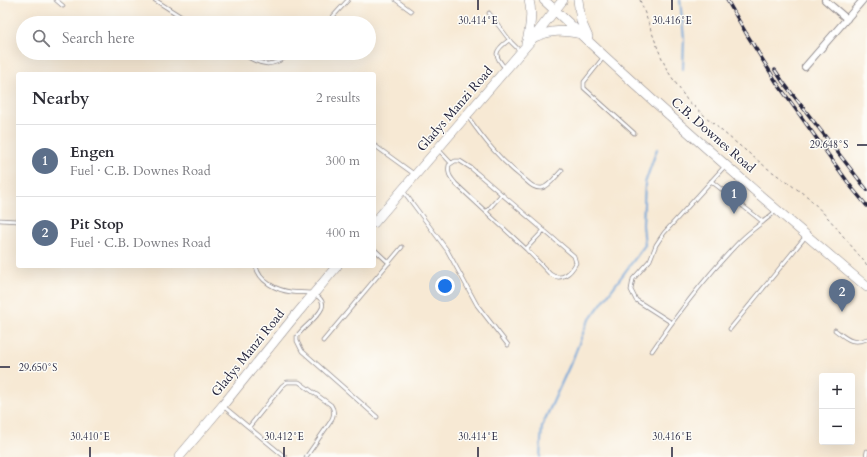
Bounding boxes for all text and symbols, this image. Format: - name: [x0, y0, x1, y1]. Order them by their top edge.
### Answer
- text: 30.414°E: [458, 14, 498, 28]
- text: 30.416°E: [652, 14, 692, 28]
- search box: [16, 16, 376, 60]
- icon: search: [30, 27, 52, 49]
- text: Search here: [62, 28, 135, 48]
- street label: Gladys Manzi Road: [413, 62, 497, 156]
- text: Nearby: [32, 87, 89, 110]
- text: 2 results: [316, 89, 360, 107]
- street label: C.B. Downes Road: [667, 93, 759, 177]
- text: 29.648°S: [810, 138, 848, 152]
- text: Engen: [70, 142, 114, 162]
- text: 1: [42, 152, 48, 170]
- text: 300 m: [326, 152, 360, 170]
- text: Fuel · C.B. Downes Road: [70, 162, 211, 180]
- pin: 1: [721, 181, 747, 214]
- text: Pit Stop: [70, 214, 124, 234]
- text: 2: [42, 224, 48, 242]
- text: 400 m: [326, 224, 360, 242]
- text: Fuel · C.B. Downes Road: [70, 234, 211, 252]
- your location: [435, 276, 455, 296]
- pin: 2: [829, 279, 855, 312]
- street label: Gladys Manzi Road: [207, 305, 289, 400]
- text: 29.650°S: [19, 361, 57, 375]
- map controls: [819, 373, 855, 445]
- button: +: [819, 373, 855, 409]
- button: −: [819, 409, 855, 445]
- text: 30.410°E: [70, 430, 110, 444]
- text: 30.412°E: [264, 430, 304, 444]
- text: 30.414°E: [458, 430, 498, 444]
- text: 30.416°E: [652, 430, 692, 444]

